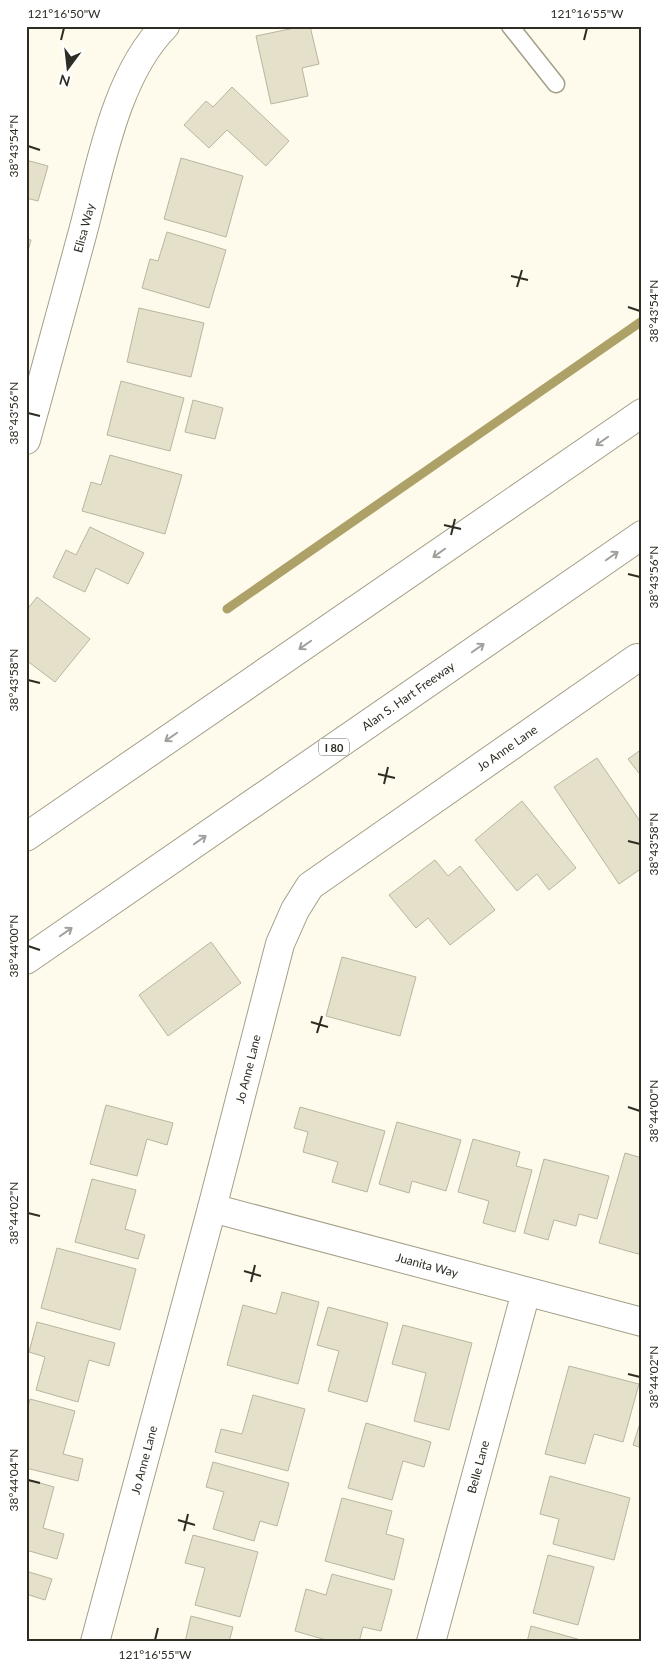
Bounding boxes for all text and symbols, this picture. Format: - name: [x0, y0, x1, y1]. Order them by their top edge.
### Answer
- text: 121°16'50"W: [27, 6, 101, 21]
- text: 121°16'55"W: [550, 6, 624, 21]
- north arrow: [42, 42, 92, 92]
- text: N: [57, 71, 72, 91]
- text: 38°43'54"N: [6, 115, 21, 177]
- street label: Elisa Way: [70, 201, 98, 254]
- text: 38°43'54"N: [646, 280, 661, 342]
- text: 38°43'56"N: [6, 382, 21, 444]
- one-way arrow: [595, 436, 609, 446]
- text: 38°43'56"N: [646, 546, 661, 608]
- one-way arrow: [432, 548, 446, 558]
- one-way arrow: [604, 551, 618, 561]
- one-way arrow: [298, 640, 312, 650]
- one-way arrow: [471, 643, 485, 653]
- text: 38°43'58"N: [6, 649, 21, 711]
- street label: Alan S. Hart Freeway: [359, 658, 458, 734]
- street label: Jo Anne Lane: [474, 722, 540, 774]
- one-way arrow: [165, 732, 179, 742]
- road number: I 80: [319, 739, 349, 756]
- text: 38°43'58"N: [646, 813, 661, 875]
- one-way arrow: [193, 835, 207, 845]
- text: 38°44'00"N: [6, 915, 21, 977]
- one-way arrow: [59, 927, 73, 937]
- street label: Jo Anne Lane: [232, 1033, 264, 1105]
- text: 38°44'00"N: [646, 1080, 661, 1142]
- text: 38°44'02"N: [6, 1182, 21, 1244]
- street label: Juanita Way: [394, 1249, 461, 1281]
- text: 38°44'02"N: [646, 1346, 661, 1408]
- street label: Jo Anne Lane: [128, 1424, 160, 1496]
- street label: Belle Lane: [464, 1439, 492, 1495]
- text: 38°44'04"N: [6, 1449, 21, 1511]
- text: 121°16'55"W: [118, 1647, 192, 1662]

